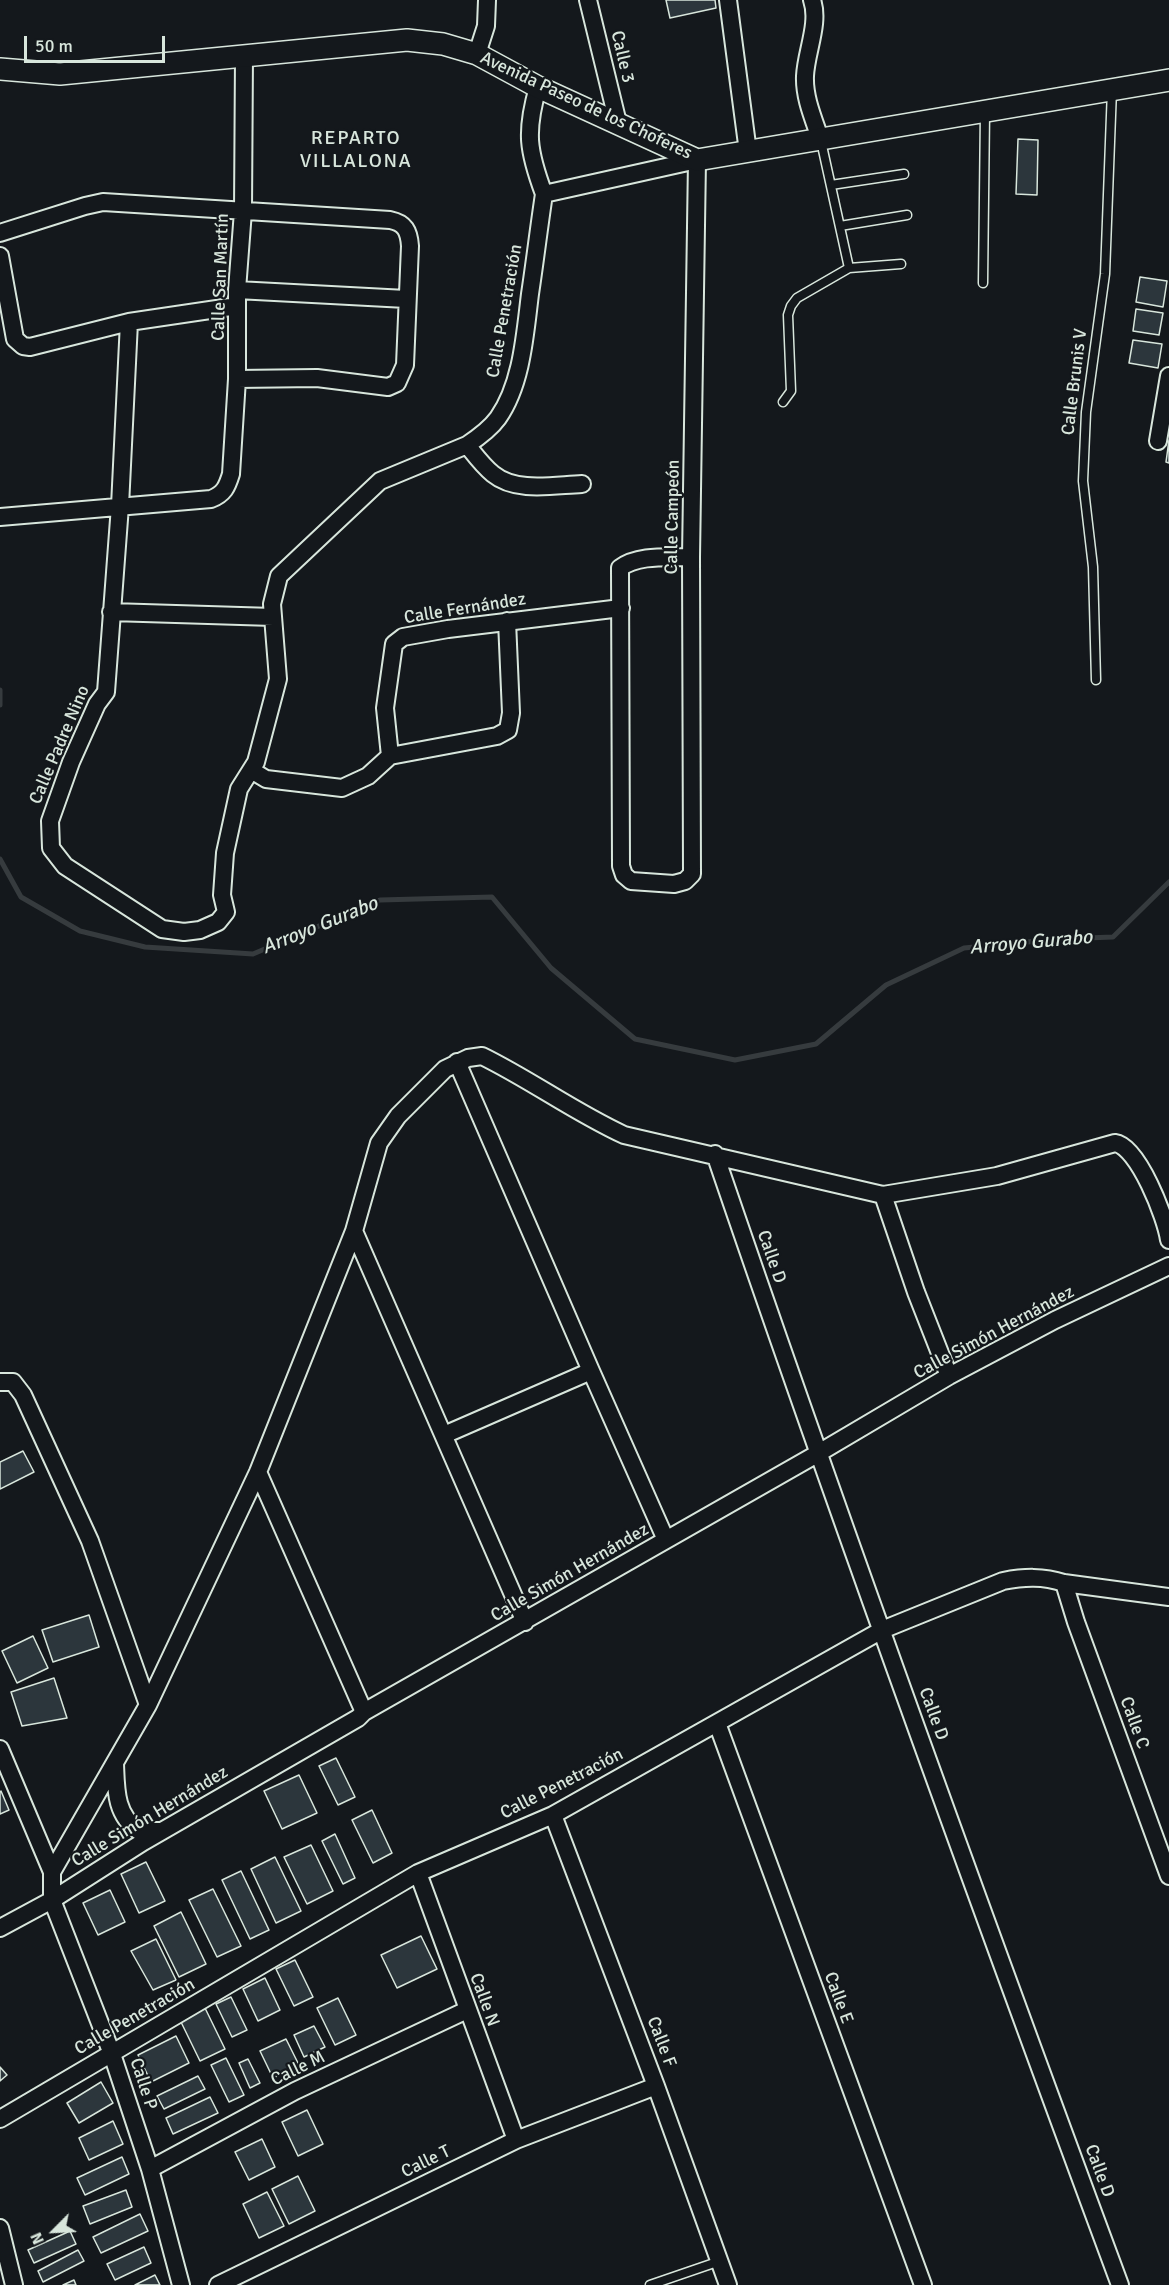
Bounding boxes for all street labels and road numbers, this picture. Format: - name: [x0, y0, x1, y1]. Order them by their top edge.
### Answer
- street label: Calle 3: [606, 29, 638, 85]
- street label: Avenida Paseo de los Choferes: [477, 47, 695, 165]
- street label: Calle San Martín: [208, 213, 234, 341]
- street label: Calle Penetración: [483, 243, 527, 379]
- street label: Calle Brunis V: [1058, 328, 1092, 436]
- street label: Calle Campeón: [661, 459, 685, 575]
- street label: Calle Fernández: [403, 589, 527, 629]
- street label: Calle Padre Nino: [25, 682, 95, 808]
- street label: Calle D: [752, 1228, 790, 1286]
- street label: Calle Simón Hernández: [910, 1282, 1078, 1384]
- street label: Calle Simón Hernández: [487, 1519, 653, 1627]
- street label: Calle D: [913, 1685, 953, 1743]
- street label: Calle C: [1115, 1694, 1153, 1752]
- street label: Calle Penetración: [497, 1744, 627, 1824]
- street label: Calle Simón Hernández: [68, 1762, 232, 1872]
- street label: Calle E: [819, 1969, 857, 2027]
- street label: Calle N: [464, 1970, 504, 2030]
- street label: Calle Penetración: [71, 1974, 199, 2060]
- street label: Calle F: [642, 2014, 680, 2070]
- street label: Calle M: [267, 2047, 329, 2091]
- street label: Calle P: [125, 2055, 161, 2113]
- street label: Calle T: [398, 2141, 454, 2183]
- street label: Calle D: [1079, 2142, 1119, 2200]

